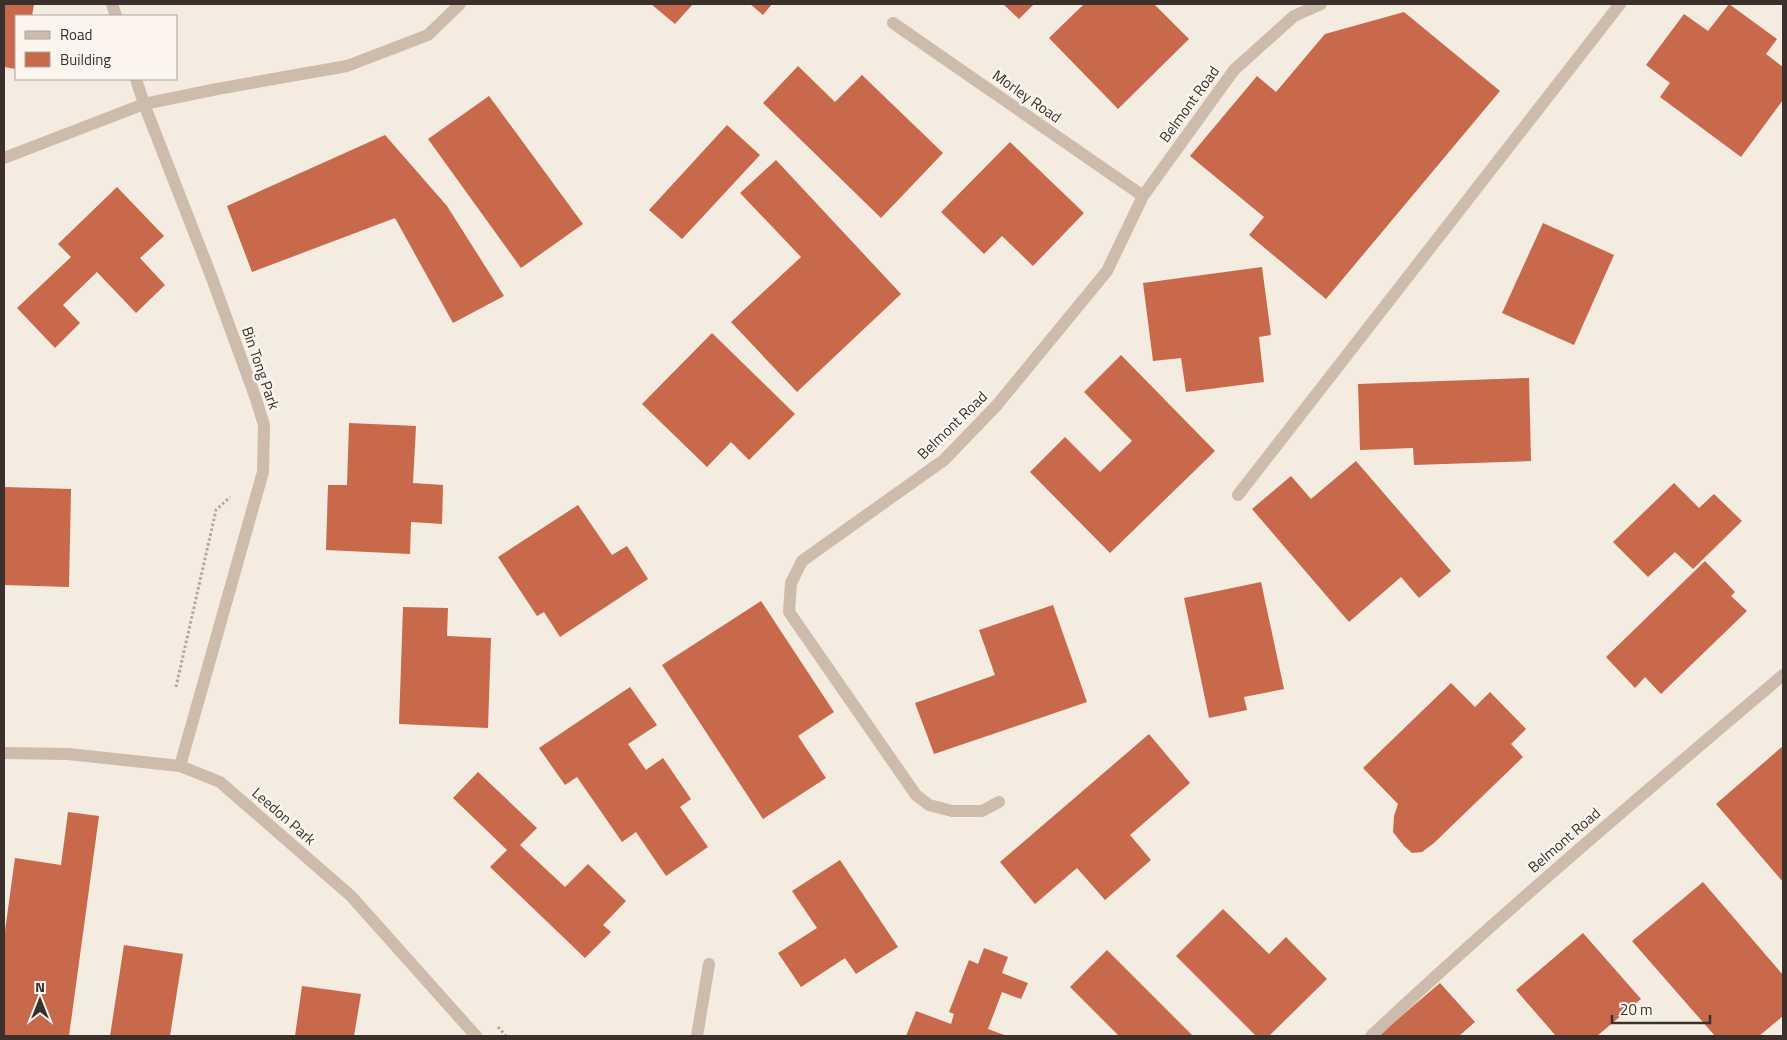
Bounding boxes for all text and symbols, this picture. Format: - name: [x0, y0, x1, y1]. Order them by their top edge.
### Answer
- legend: [15, 15, 178, 80]
- text: Road: [60, 23, 92, 46]
- text: Building: [60, 48, 111, 71]
- street label: Belmont Road: [1153, 61, 1225, 147]
- street label: Morley Road: [988, 64, 1066, 128]
- street label: Bin Tong Park: [236, 324, 286, 412]
- street label: Belmont Road: [912, 386, 992, 464]
- street label: Leedon Park: [247, 782, 321, 850]
- street label: Belmont Road: [1523, 802, 1605, 878]
- north arrow: [15, 975, 65, 1025]
- text: N: [35, 976, 45, 997]
- scale bar: [1612, 992, 1710, 1024]
- text: 20 m: [1620, 998, 1653, 1021]

